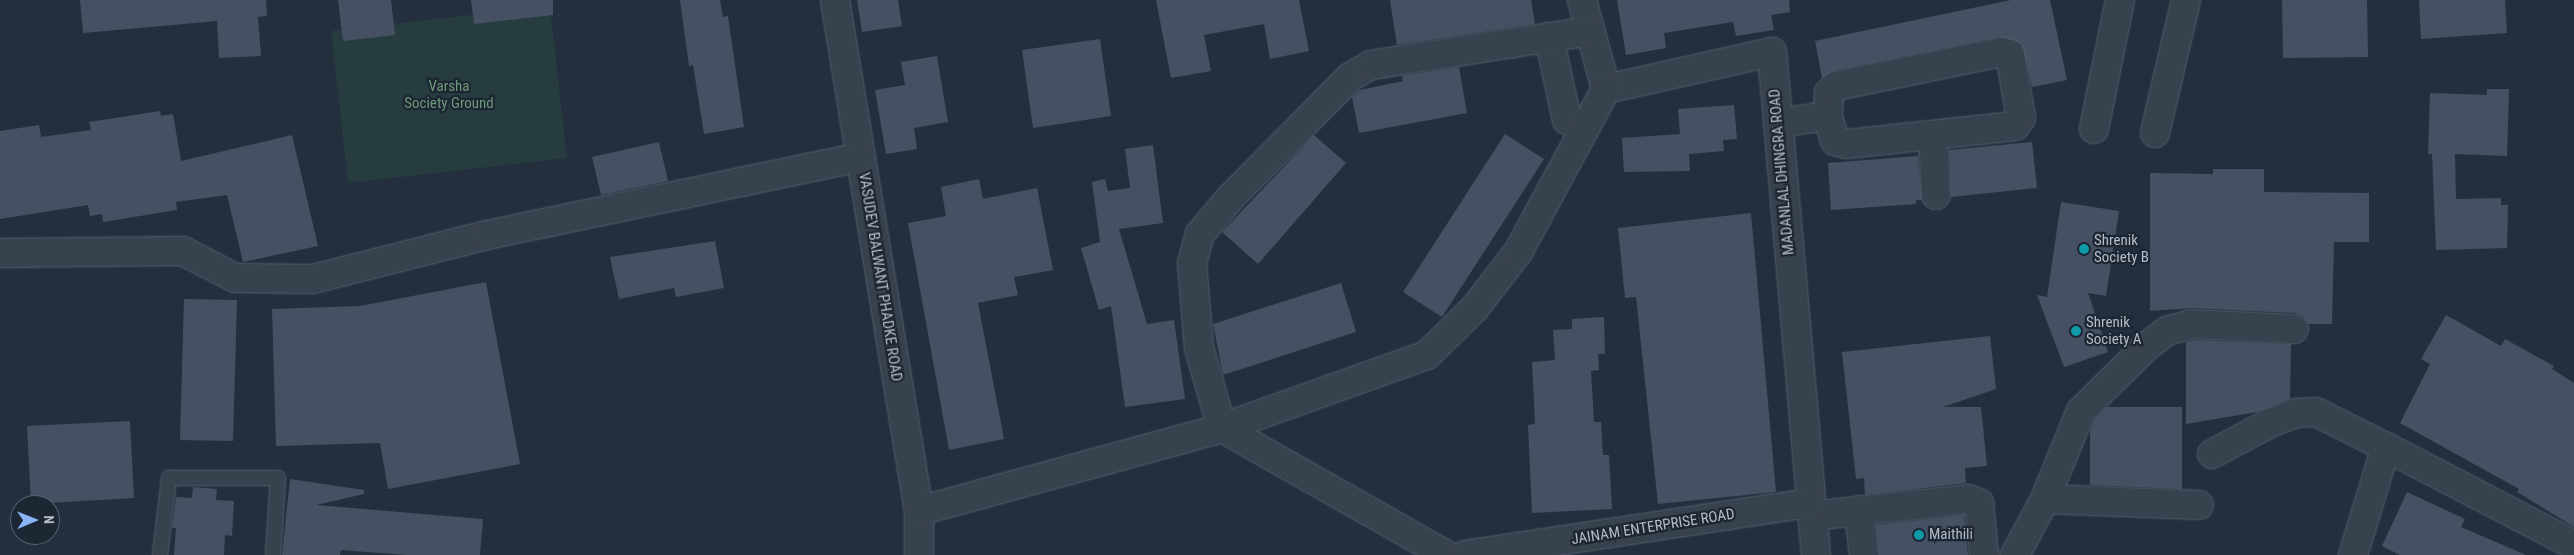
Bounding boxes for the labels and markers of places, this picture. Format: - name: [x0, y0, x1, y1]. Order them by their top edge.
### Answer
- place label: Shrenik Society B: [2094, 231, 2149, 266]
- marker: Shrenik Society B: [2078, 243, 2090, 255]
- place label: Shrenik Society A: [2086, 313, 2141, 348]
- marker: Shrenik Society A: [2070, 325, 2082, 337]
- place label: Maithili: [1929, 526, 1973, 544]
- marker: Maithili: [1913, 529, 1925, 541]

